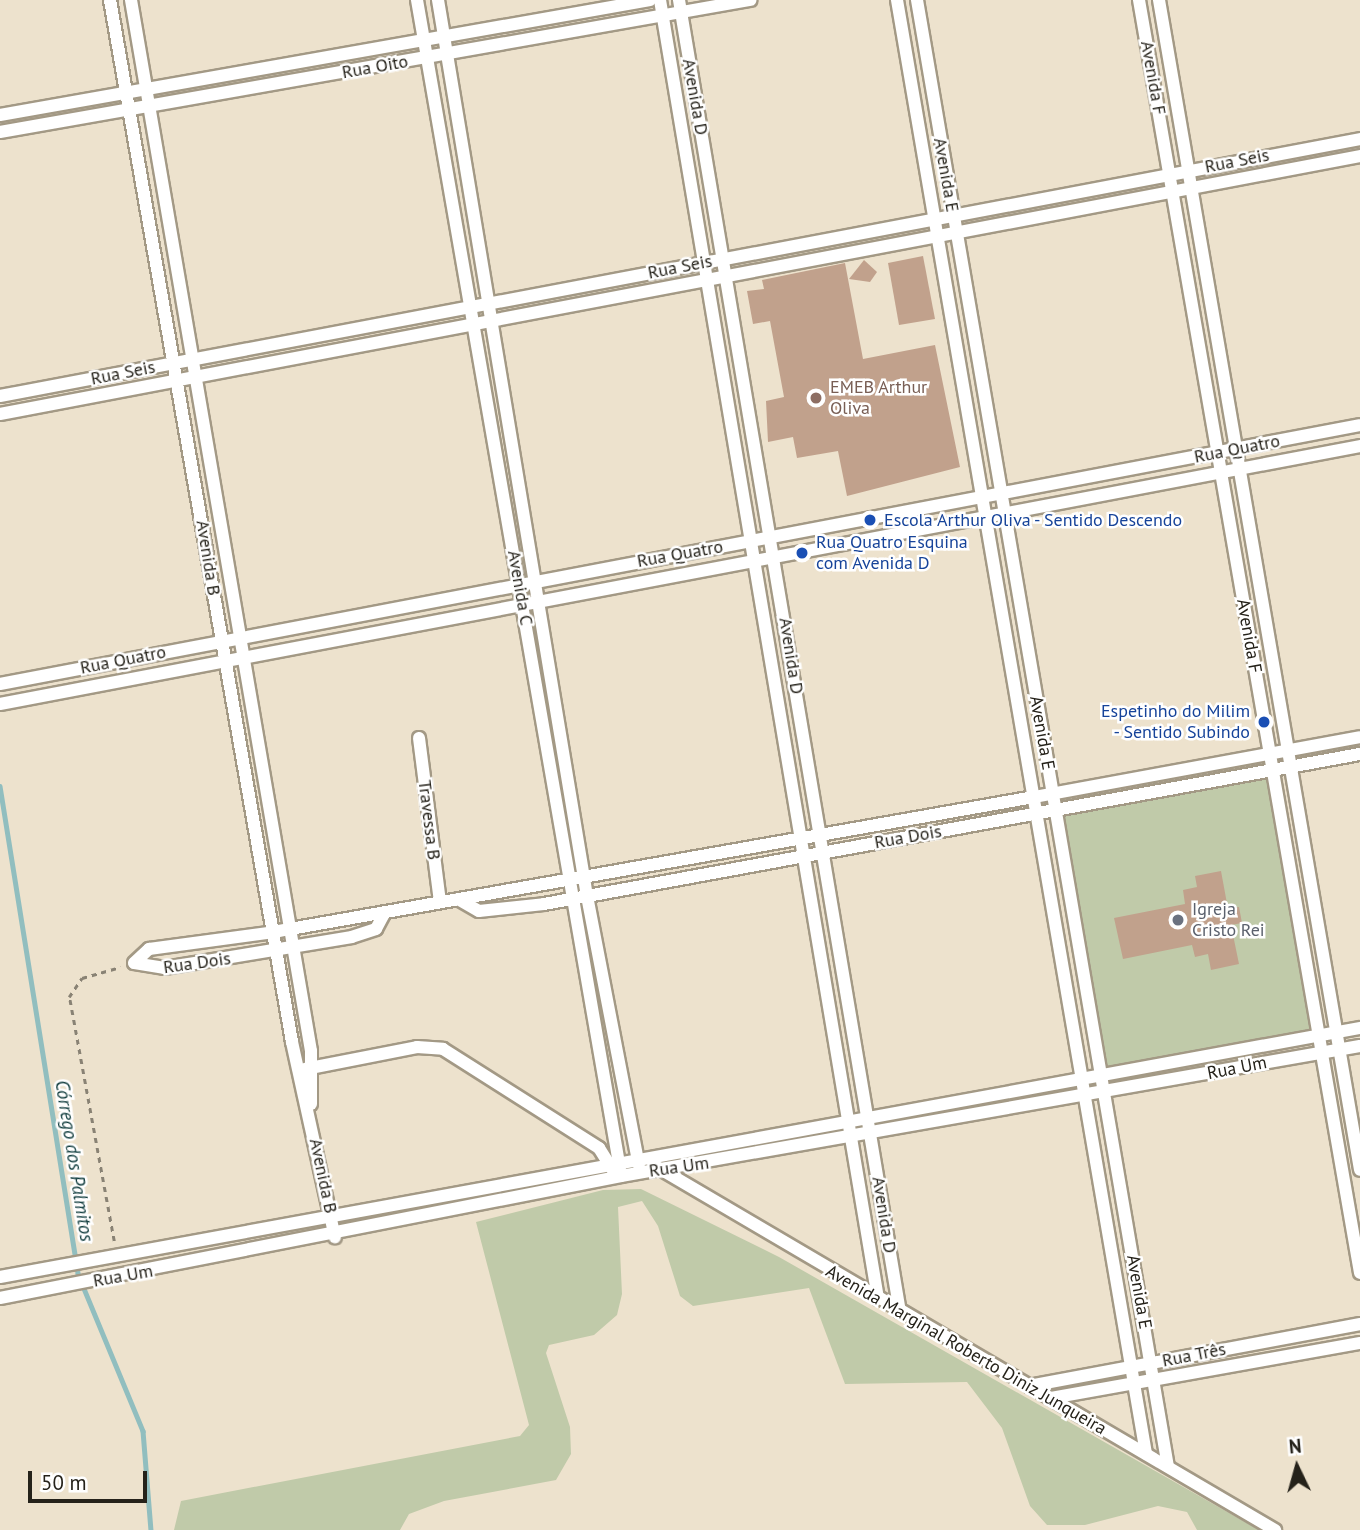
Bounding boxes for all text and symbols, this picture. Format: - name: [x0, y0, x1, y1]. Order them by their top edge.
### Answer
- street label: Avenida F: [1136, 39, 1170, 117]
- street label: Rua Oito: [340, 51, 410, 83]
- street label: Avenida D: [678, 57, 712, 137]
- street label: Avenida E: [929, 136, 963, 214]
- street label: Rua Seis: [1203, 144, 1271, 178]
- street label: Rua Seis: [646, 250, 714, 284]
- street label: Rua Seis: [89, 356, 157, 390]
- place label: EMEB Arthur Oliva: [830, 377, 928, 420]
- marker: EMEB Arthur Oliva: [808, 390, 824, 406]
- street label: Rua Quatro: [1192, 430, 1282, 468]
- place label: Escola Arthur Oliva - Sentido Descendo: [884, 509, 1186, 531]
- marker: Escola Arthur Oliva - Sentido Descendo: [862, 512, 878, 528]
- street label: Avenida B: [191, 519, 225, 597]
- place label: Rua Quatro Esquina com Avenida D: [816, 532, 968, 574]
- street label: Rua Quatro: [635, 536, 725, 572]
- marker: Rua Quatro Esquina com Avenida D: [794, 545, 810, 561]
- street label: Avenida C: [503, 549, 537, 627]
- street label: Avenida F: [1232, 597, 1266, 675]
- street label: Avenida D: [774, 616, 808, 696]
- street label: Rua Quatro: [78, 641, 168, 679]
- street label: Avenida E: [1025, 694, 1059, 772]
- place label: Espetinho do Milim - Sentido Subindo: [1101, 701, 1250, 744]
- marker: Espetinho do Milim - Sentido Subindo: [1256, 714, 1272, 730]
- street label: Travessa B: [413, 779, 445, 861]
- street label: Rua Dois: [873, 820, 943, 854]
- place label: Igreja Cristo Rei: [1192, 899, 1265, 942]
- marker: Igreja Cristo Rei: [1170, 912, 1186, 928]
- street label: Rua Dois: [162, 948, 232, 978]
- street label: Rua Um: [1205, 1052, 1269, 1084]
- water label: Córrego dos Palmitos: [50, 1079, 98, 1243]
- street label: Avenida B: [305, 1137, 341, 1215]
- street label: Rua Um: [648, 1152, 710, 1182]
- street label: Avenida D: [867, 1175, 901, 1255]
- street label: Avenida E: [1122, 1253, 1156, 1331]
- street label: Rua Um: [91, 1260, 155, 1292]
- street label: Avenida Marginal Roberto Diniz Junqueira: [822, 1260, 1110, 1440]
- street label: Rua Três: [1160, 1338, 1228, 1372]
- north arrow: [1262, 1432, 1332, 1502]
- text: N: [1288, 1434, 1302, 1459]
- scale bar: [32, 1456, 150, 1500]
- text: 50 m: [41, 1469, 87, 1496]

